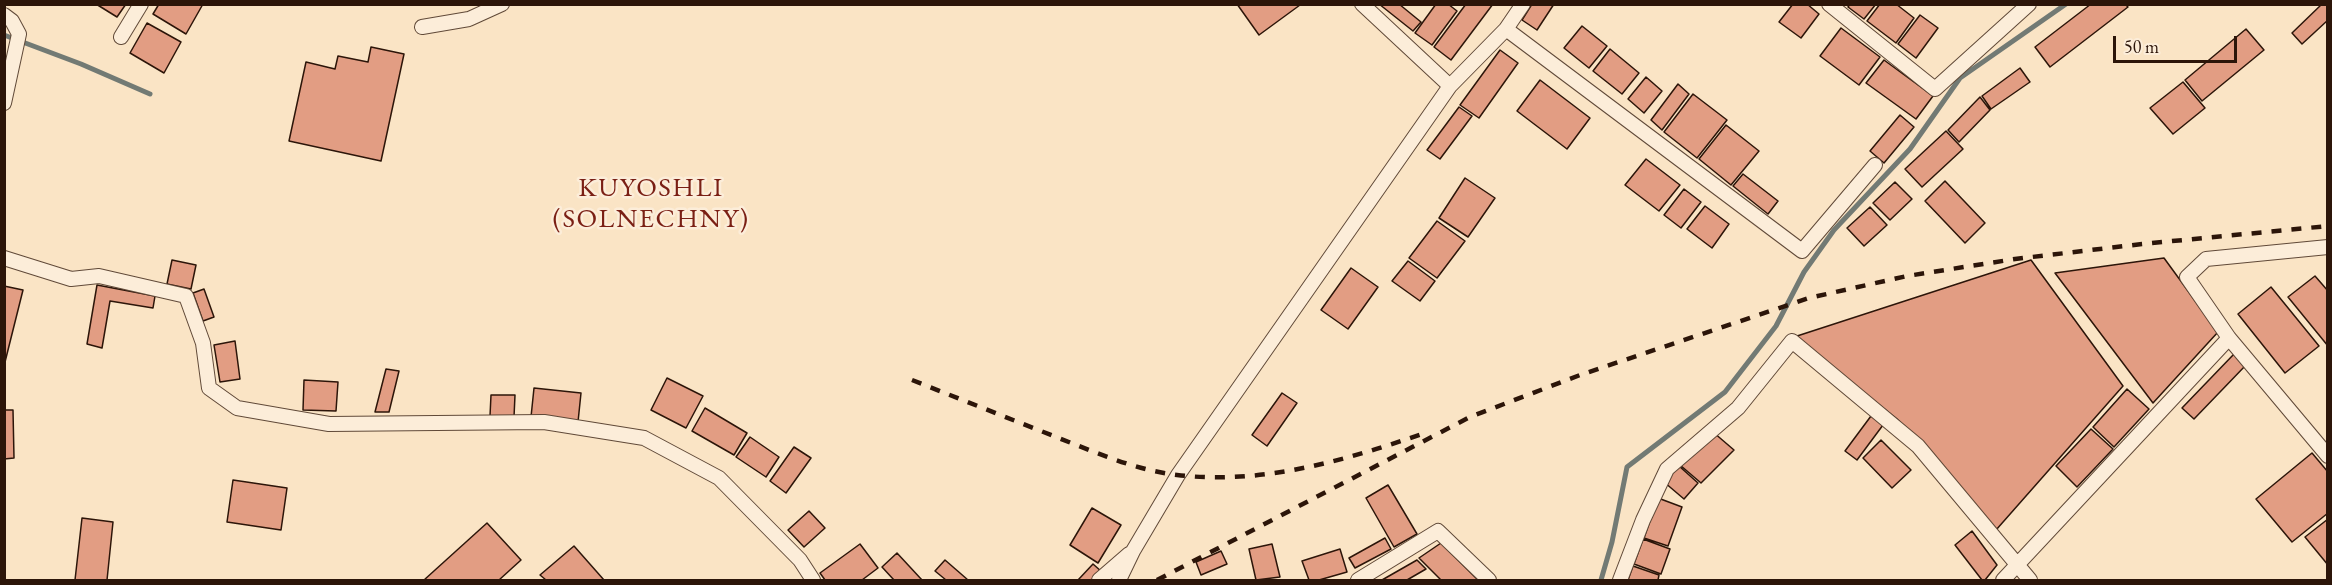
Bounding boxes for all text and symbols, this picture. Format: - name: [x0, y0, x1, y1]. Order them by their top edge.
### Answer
- scale bar: [2116, 24, 2240, 62]
- text: 50 m: [2124, 35, 2159, 58]
- district label: KUYOSHLI (SOLNECHNY): [552, 173, 750, 236]

